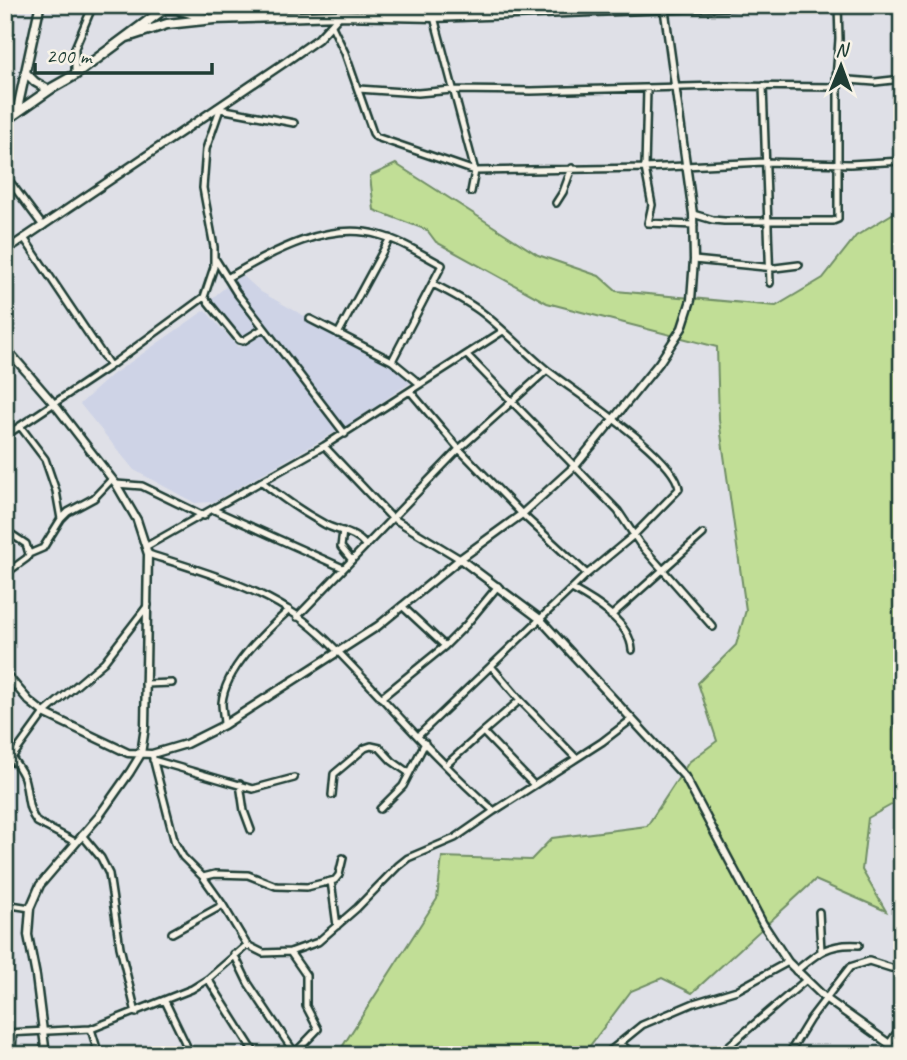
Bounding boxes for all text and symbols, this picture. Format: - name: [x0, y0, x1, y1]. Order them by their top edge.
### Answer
- scale bar: [35, 32, 212, 76]
- north arrow: [806, 32, 876, 102]
- text: N: [835, 38, 851, 62]
- text: 200 m: [46, 43, 93, 69]

